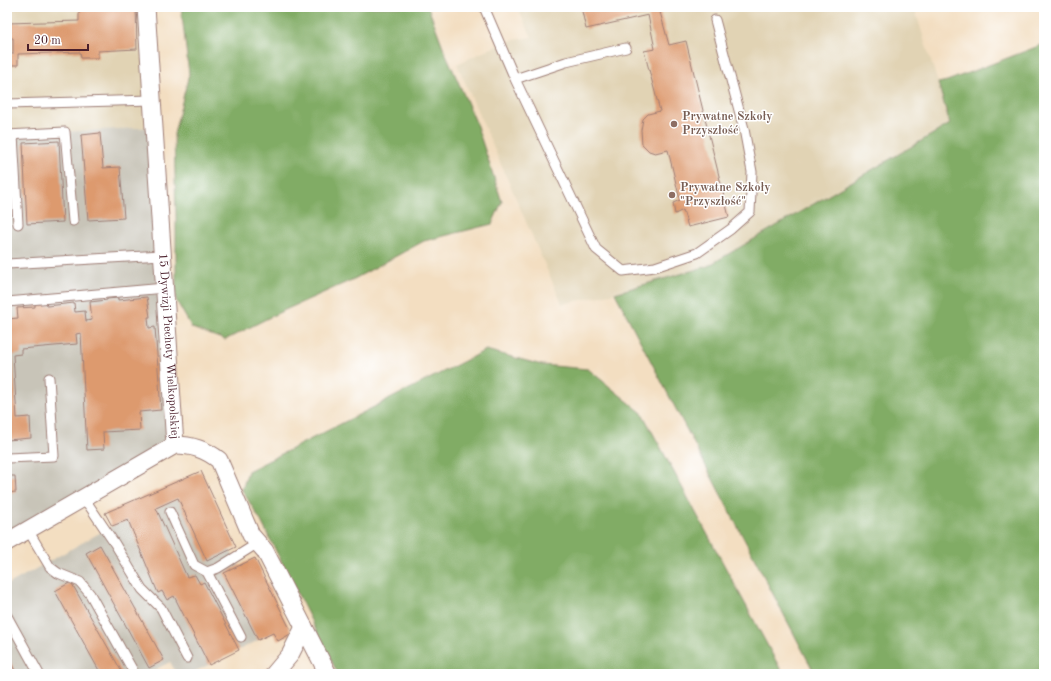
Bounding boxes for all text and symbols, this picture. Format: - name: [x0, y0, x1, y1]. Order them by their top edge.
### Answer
- scale bar: [28, 26, 88, 52]
- text: 20 m: [34, 35, 61, 47]
- place label: Prywatne Szkoły Przyszłość: [682, 111, 773, 137]
- marker: Prywatne Szkoły Przyszłość: [669, 119, 679, 129]
- place label: Prywatne Szkoły "Przyszłość": [680, 182, 771, 208]
- marker: Prywatne Szkoły "Przyszłość": [667, 190, 677, 200]
- street label: 15 Dywizji Piechoty Wielkopolskiej: [156, 253, 181, 439]

